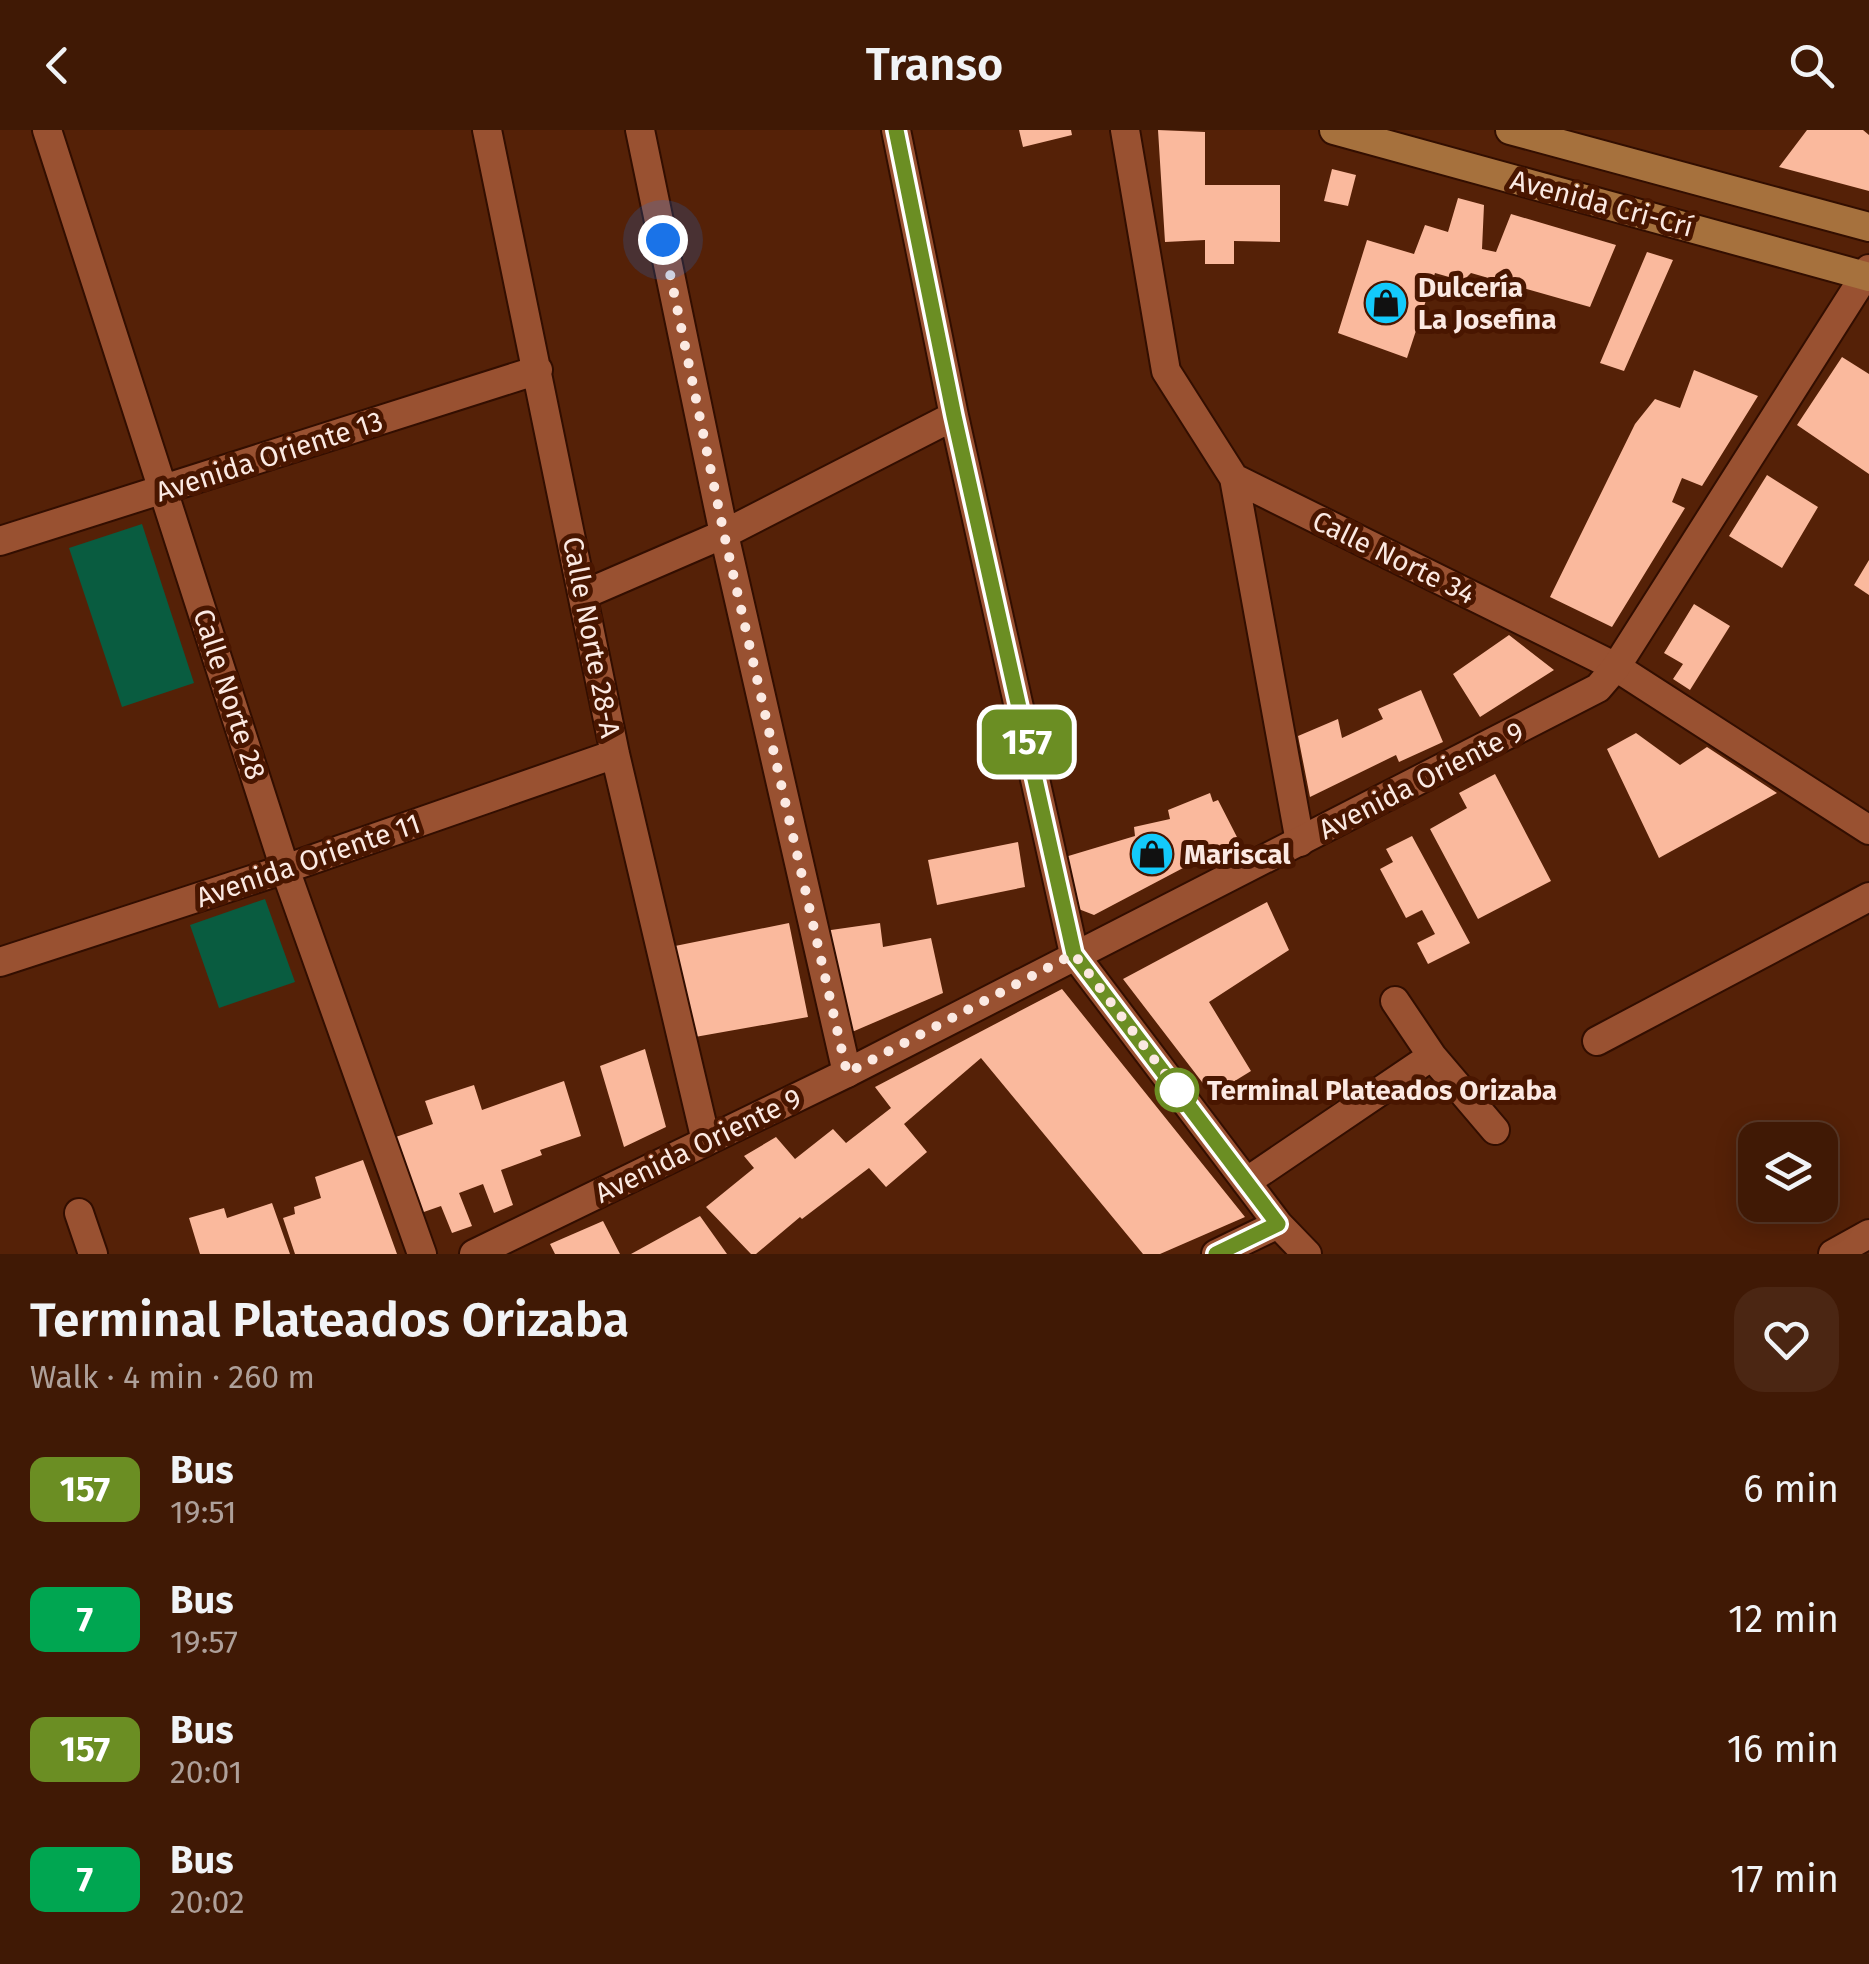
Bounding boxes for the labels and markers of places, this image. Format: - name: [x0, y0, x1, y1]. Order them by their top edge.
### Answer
- place label: Dulcería La Josefina: [1418, 271, 1557, 336]
- shop icon: Dulcería La Josefina: [1363, 280, 1409, 326]
- shop icon: Mariscal: [1129, 831, 1175, 877]
- place label: Mariscal: [1184, 838, 1291, 871]
- marker: Terminal Plateados Orizaba: [1156, 1069, 1198, 1111]
- place label: Terminal Plateados Orizaba: [1207, 1074, 1557, 1107]

